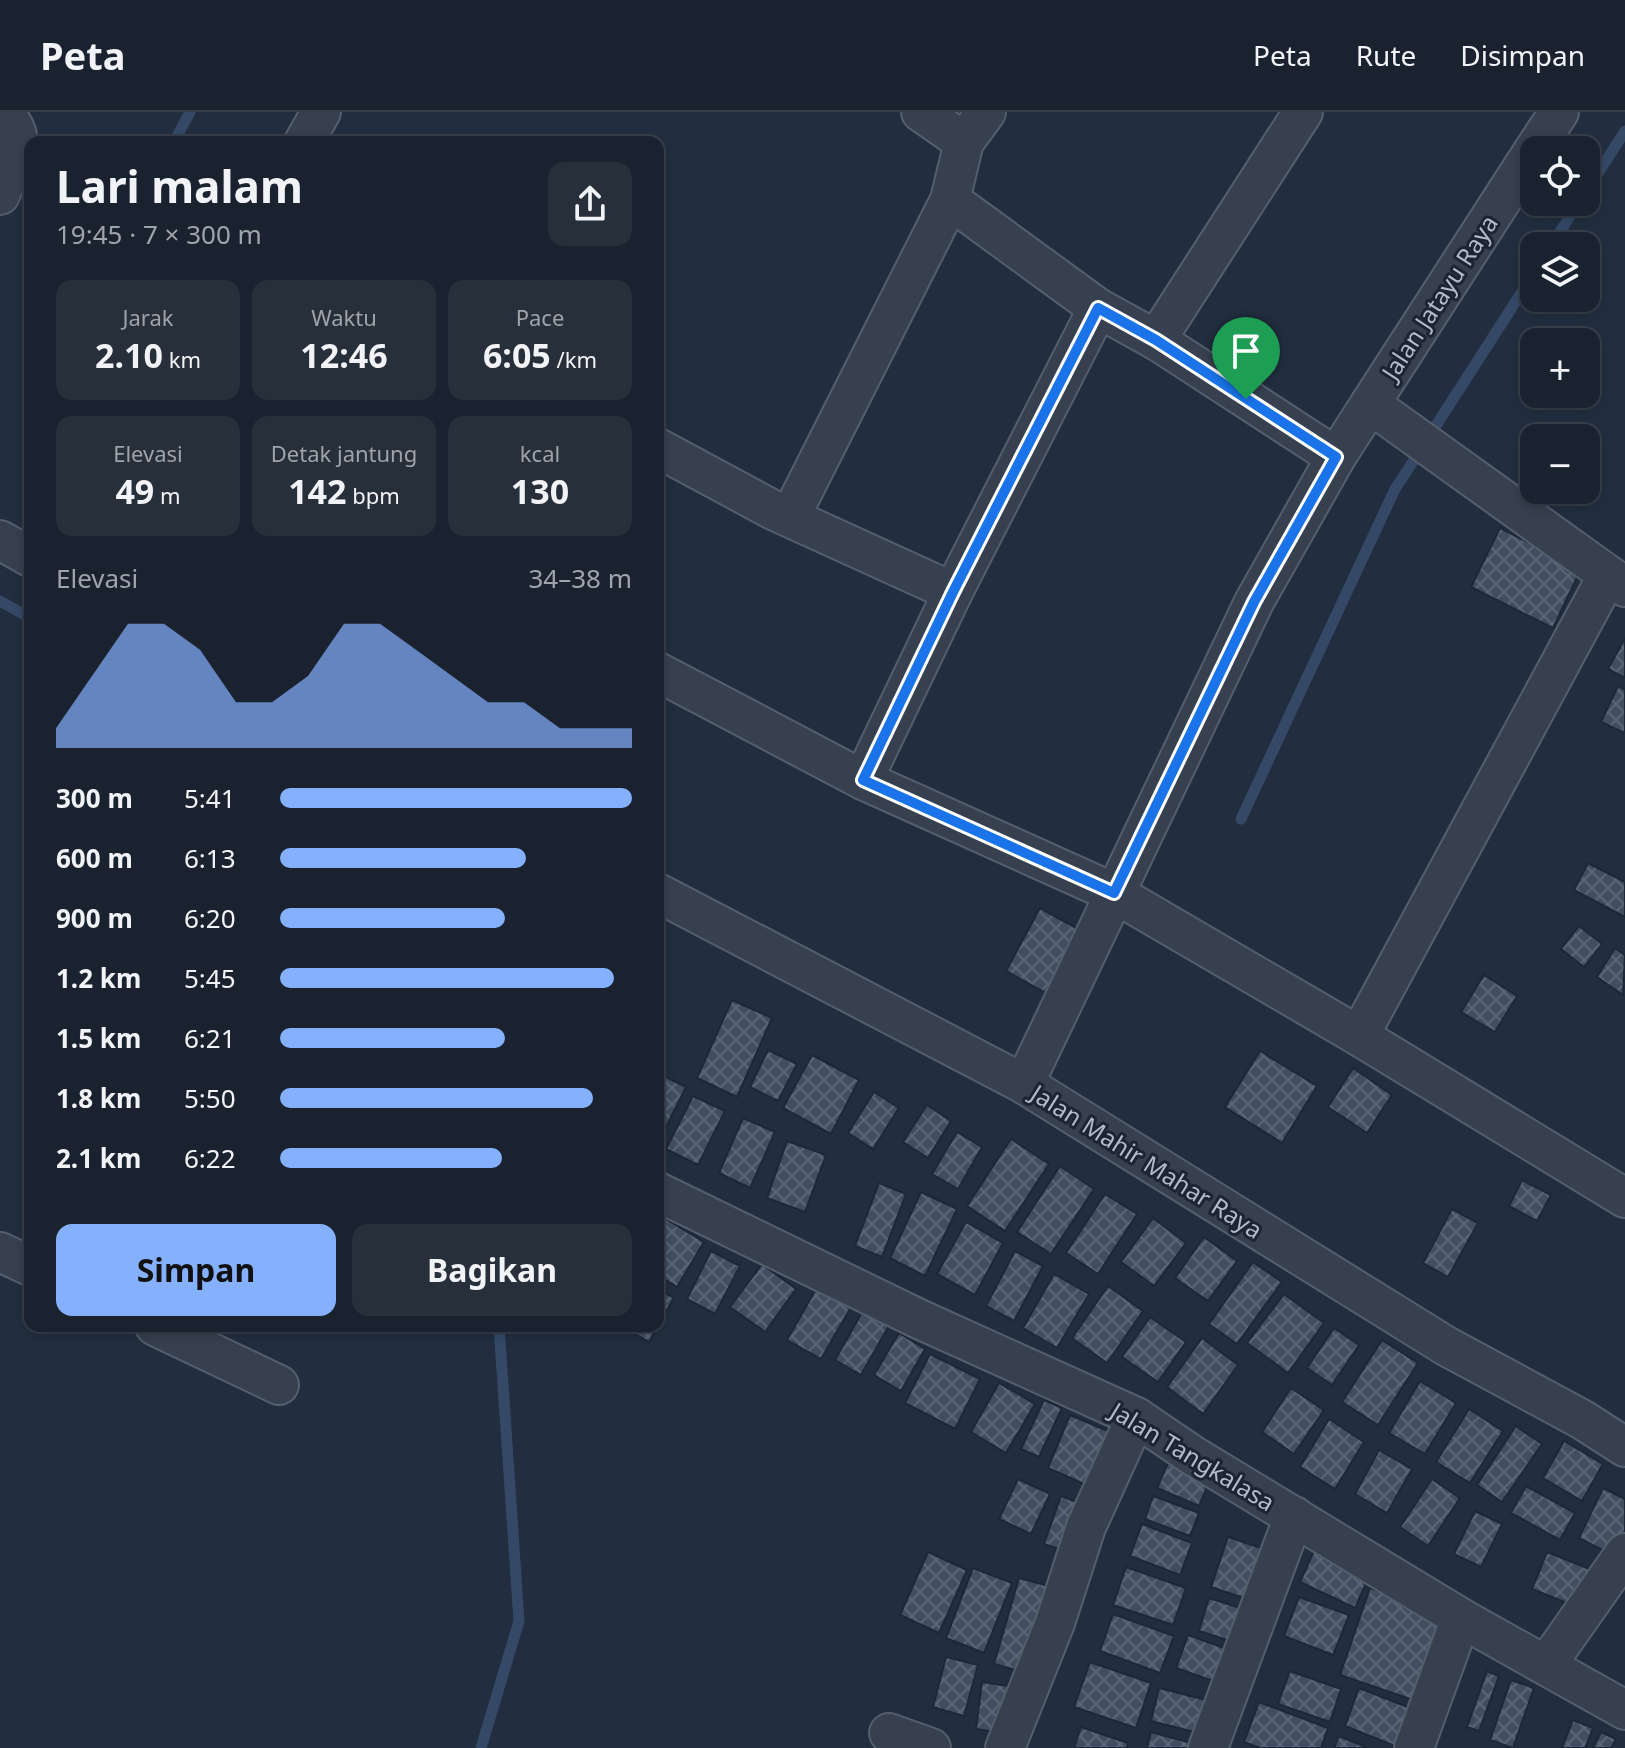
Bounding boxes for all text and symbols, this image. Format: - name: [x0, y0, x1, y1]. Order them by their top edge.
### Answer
- text: Peta: [40, 29, 126, 81]
- text: Peta: [1253, 36, 1312, 74]
- text: Rute: [1356, 36, 1416, 74]
- text: Disimpan: [1460, 36, 1585, 74]
- map controls: [1520, 136, 1600, 504]
- button: locate: [1520, 136, 1600, 216]
- text: Lari malam: [56, 156, 303, 216]
- button: share: [548, 162, 632, 246]
- street label: Jalan Jatayu Raya: [1372, 208, 1505, 387]
- text: 19:45 · 7 × 300 m: [56, 216, 262, 252]
- button: layers: [1520, 232, 1600, 312]
- text: Jarak: [122, 302, 174, 332]
- text: Waktu: [311, 302, 377, 332]
- text: Pace: [516, 302, 564, 332]
- pin: [1212, 317, 1280, 399]
- button: +: [1520, 328, 1600, 408]
- icon: arrive: [1224, 329, 1268, 373]
- text: 2.10: [95, 332, 163, 378]
- text: 12:46: [300, 332, 388, 378]
- text: 6:05: [483, 332, 551, 378]
- text: km: [163, 344, 201, 374]
- text: /km: [551, 344, 597, 374]
- button: −: [1520, 424, 1600, 504]
- text: Elevasi: [113, 438, 183, 468]
- text: Detak jantung: [271, 438, 417, 468]
- text: kcal: [520, 438, 560, 468]
- text: 49: [115, 468, 154, 514]
- text: 142: [288, 468, 347, 514]
- text: 130: [511, 468, 569, 514]
- text: m: [154, 480, 181, 510]
- text: bpm: [347, 480, 400, 510]
- text: Elevasi: [56, 560, 138, 596]
- text: 34–38 m: [528, 560, 632, 596]
- text: 300 m: [56, 780, 133, 816]
- text: 5:41: [184, 780, 236, 816]
- text: 600 m: [56, 840, 133, 876]
- text: 6:13: [184, 840, 236, 876]
- text: 900 m: [56, 900, 133, 936]
- text: 6:20: [184, 900, 236, 936]
- text: 1.2 km: [56, 960, 141, 996]
- text: 5:45: [184, 960, 236, 996]
- text: 1.5 km: [56, 1020, 141, 1056]
- text: 6:21: [184, 1020, 236, 1056]
- street label: Jalan Mahir Mahar Raya: [1023, 1075, 1269, 1246]
- text: 1.8 km: [56, 1080, 141, 1116]
- text: 5:50: [184, 1080, 236, 1116]
- text: 2.1 km: [56, 1140, 141, 1176]
- text: 6:22: [184, 1140, 236, 1176]
- button: Simpan: [56, 1224, 336, 1316]
- button: Bagikan: [352, 1224, 632, 1316]
- street label: Jalan Tangkalasa: [1103, 1393, 1281, 1518]

